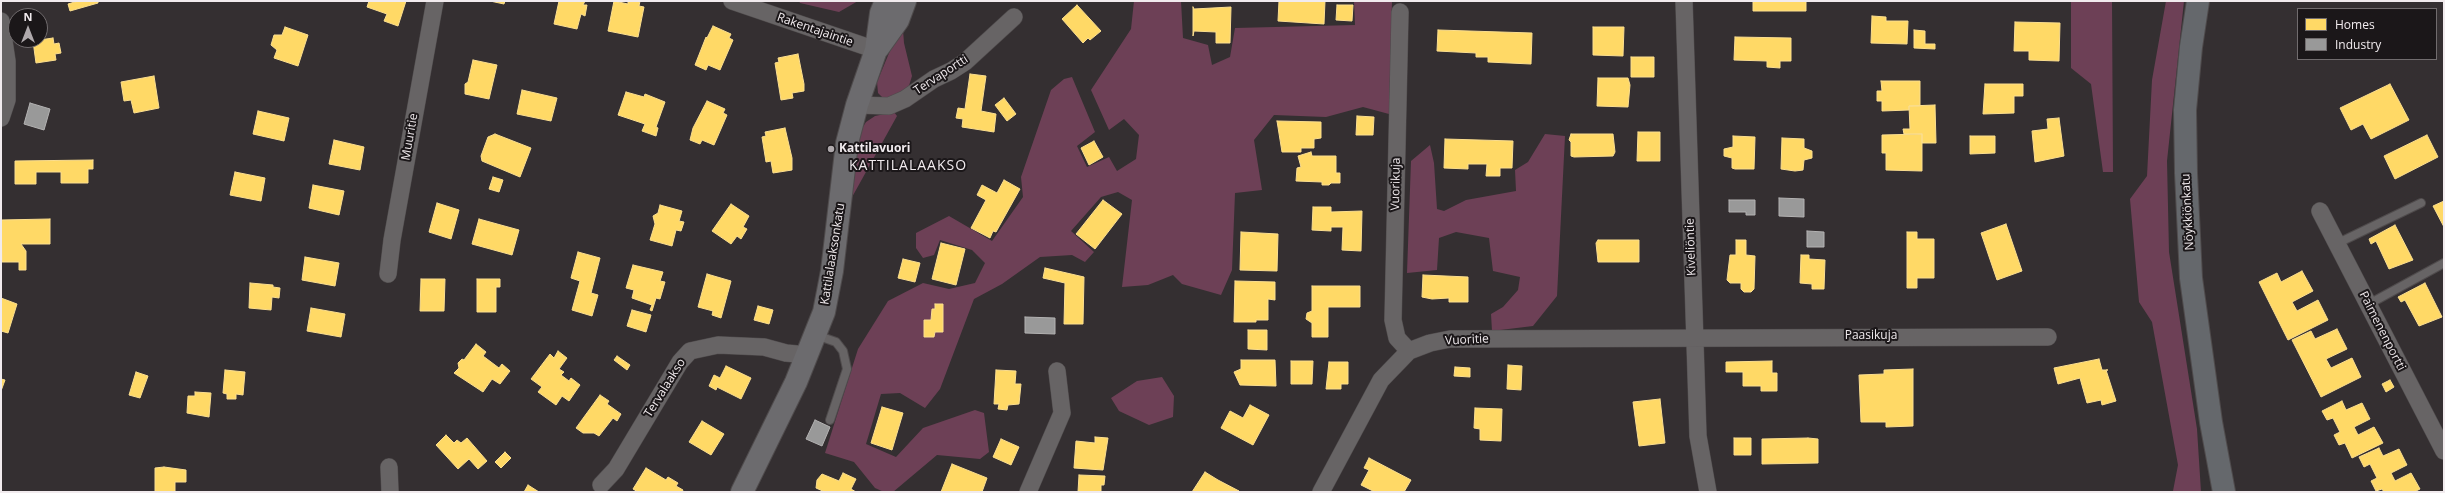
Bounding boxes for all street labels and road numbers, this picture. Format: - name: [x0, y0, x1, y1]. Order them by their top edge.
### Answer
- street label: Rakentajaintie: [775, 10, 855, 50]
- street label: Tervaportti: [911, 52, 971, 98]
- street label: Muuritie: [399, 112, 421, 162]
- street label: Vuorikuja: [1388, 157, 1404, 211]
- street label: Nöykkiönkatu: [2179, 173, 2197, 251]
- street label: Kattilalaaksonkatu: [818, 202, 848, 306]
- street label: Kiveliöntie: [1683, 218, 1699, 276]
- street label: Paimenenportti: [2356, 289, 2408, 373]
- street label: Paasikuja: [1845, 329, 1897, 343]
- street label: Vuoritie: [1445, 332, 1489, 348]
- street label: Tervalaakso: [641, 356, 689, 420]

